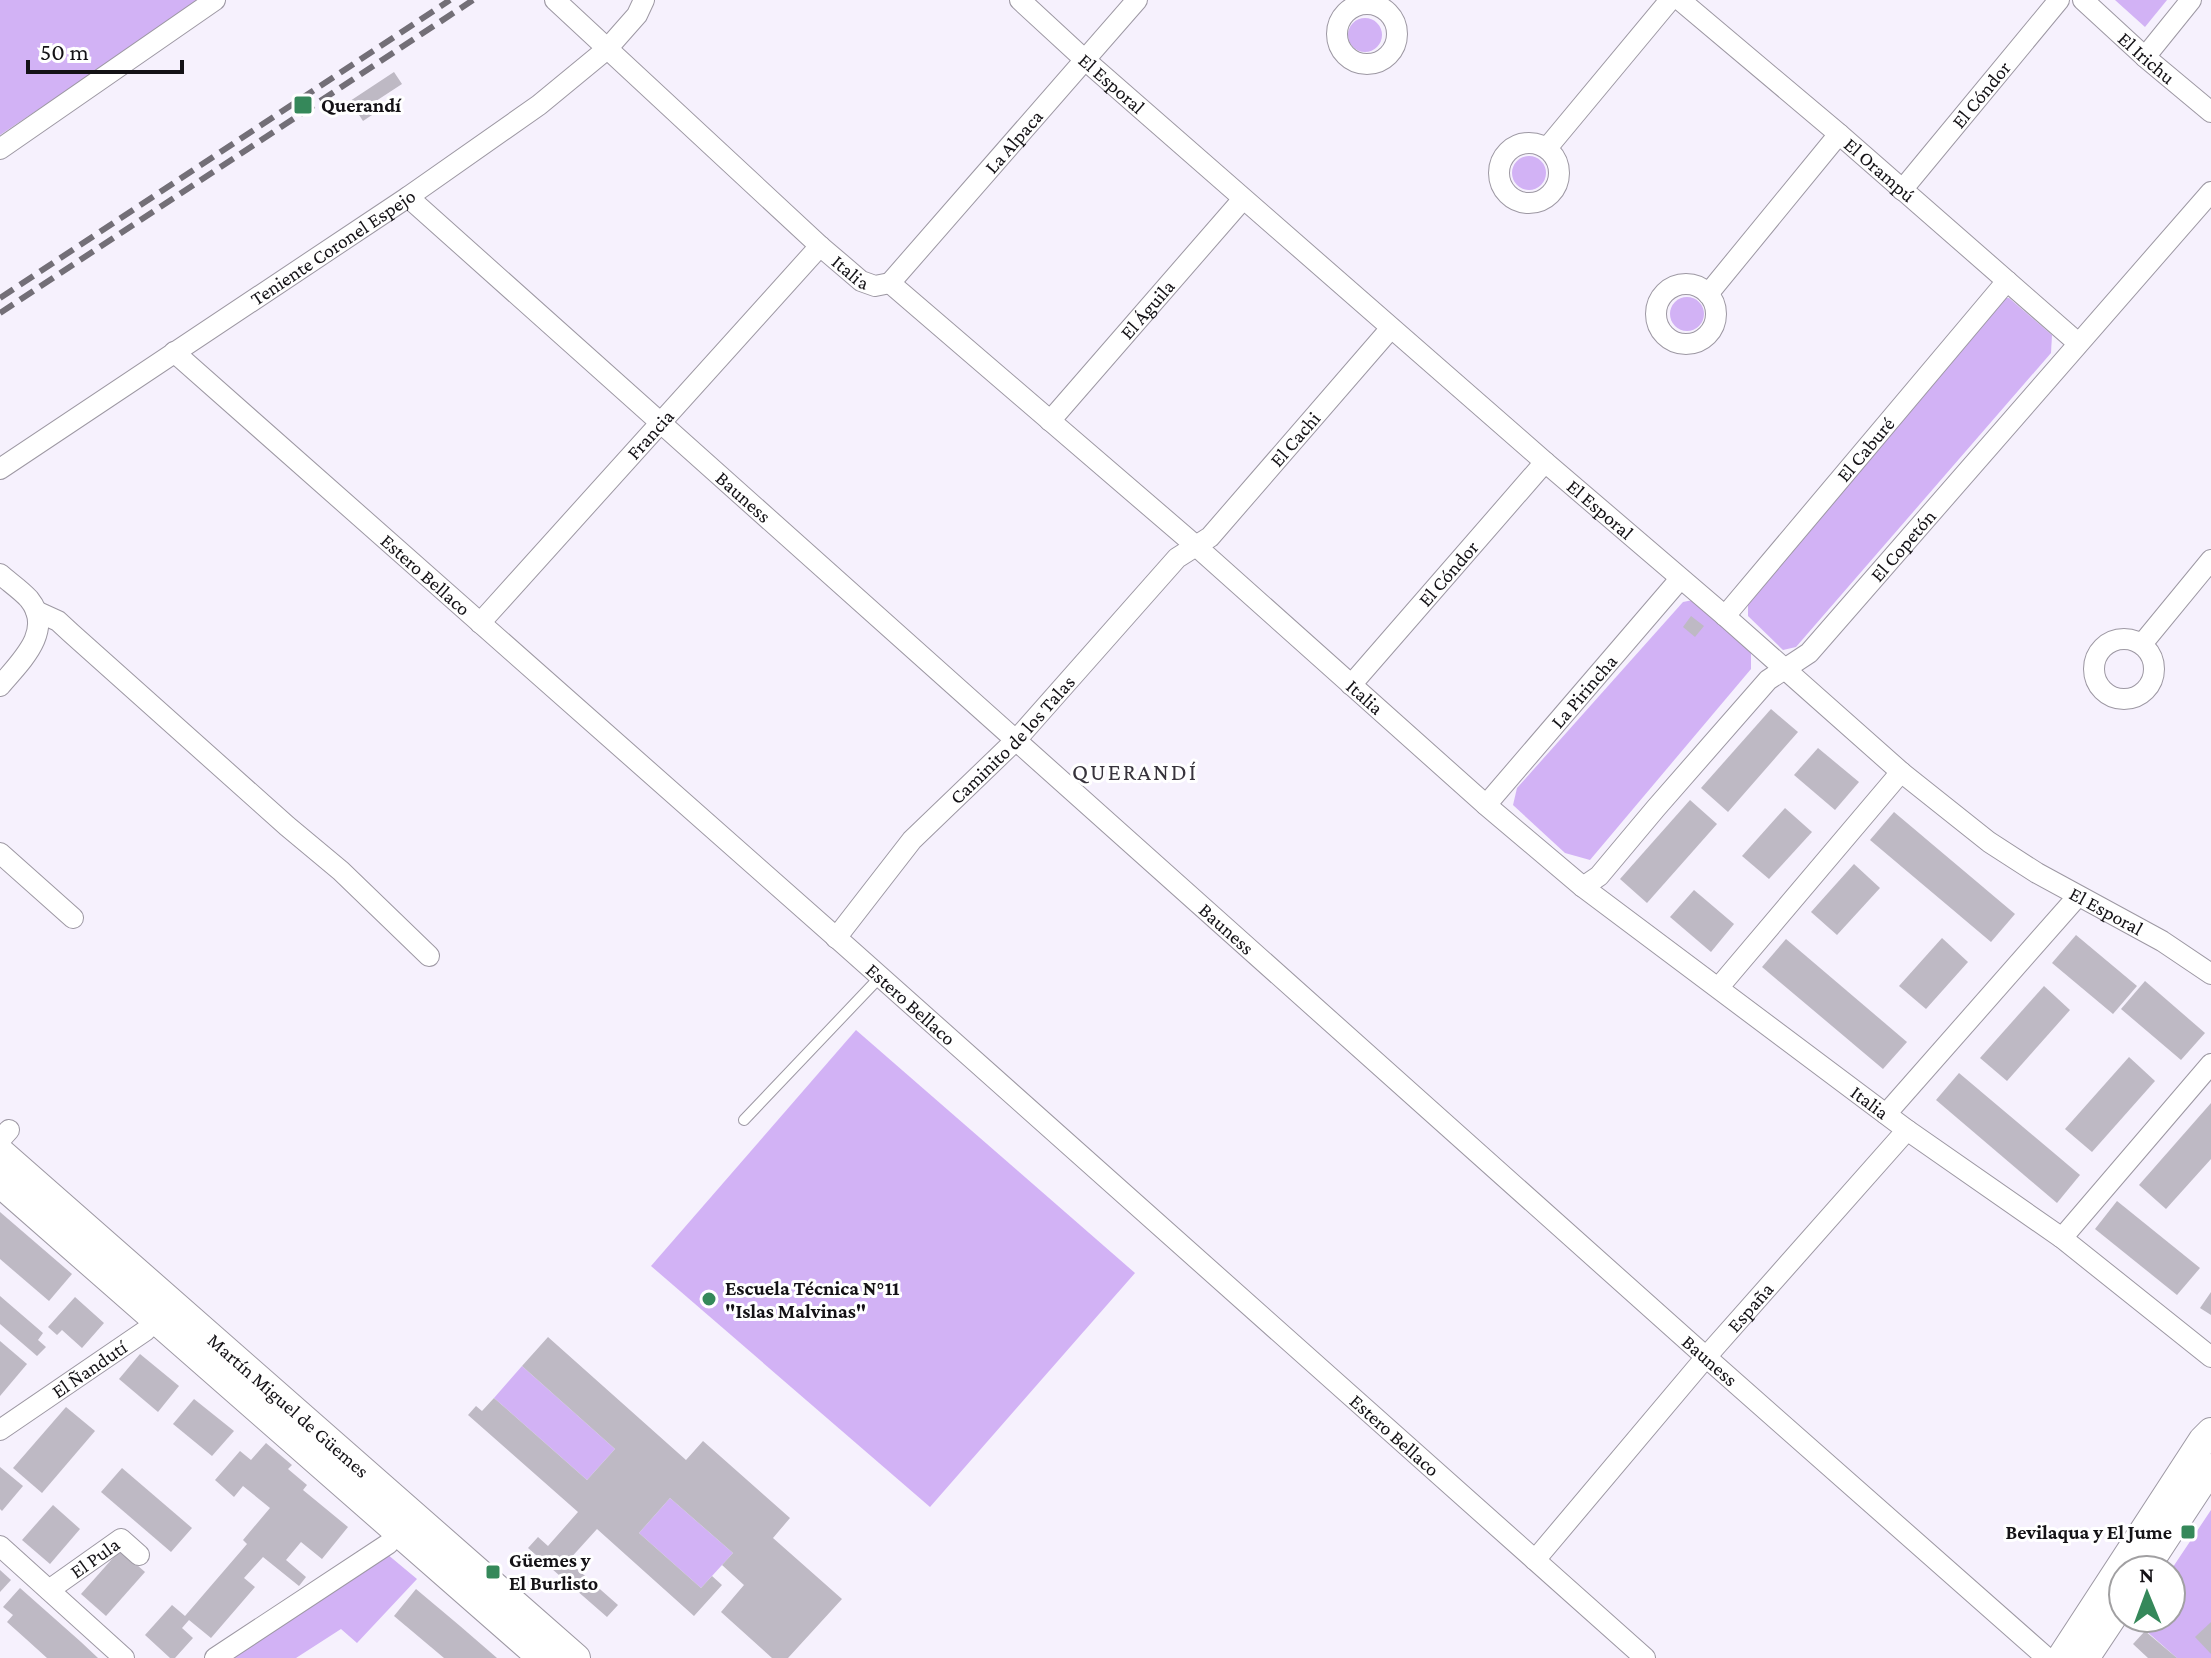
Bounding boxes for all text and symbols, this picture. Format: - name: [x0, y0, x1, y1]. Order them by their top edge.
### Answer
- scale bar: [28, 24, 182, 74]
- street label: El Irichu: [2114, 27, 2180, 89]
- text: 50 m: [40, 38, 89, 65]
- street label: El Esporal: [1074, 49, 1149, 118]
- street label: El Cóndor: [1947, 57, 2015, 132]
- marker: Querandí: [292, 94, 314, 116]
- place label: Querandí: [321, 94, 402, 116]
- street label: La Alpaca: [980, 105, 1047, 178]
- street label: El Orampú: [1840, 133, 1920, 207]
- street label: Teniente Coronel Espejo: [246, 184, 419, 310]
- street label: Italia: [828, 250, 872, 294]
- street label: El Águila: [1115, 275, 1179, 343]
- street label: Francia: [622, 405, 678, 464]
- street label: El Cachi: [1265, 407, 1324, 471]
- street label: El Caburé: [1832, 412, 1899, 486]
- street label: Bauness: [712, 467, 776, 527]
- street label: El Esporal: [1563, 475, 1638, 544]
- street label: El Copetón: [1866, 505, 1940, 586]
- street label: Estero Bellaco: [376, 529, 475, 620]
- street label: El Cóndor: [1414, 536, 1483, 611]
- street label: La Pirincha: [1546, 650, 1621, 732]
- street label: Caminito de los Talas: [945, 671, 1079, 808]
- street label: Italia: [1342, 675, 1388, 719]
- district label: QUERANDÍ: [1072, 758, 1198, 785]
- street label: El Esporal: [2066, 882, 2147, 940]
- street label: Bauness: [1195, 898, 1259, 959]
- street label: Estero Bellaco: [862, 959, 960, 1050]
- street label: Italia: [1847, 1081, 1893, 1123]
- place label: Escuela Técnica N°11 "Islas Malvinas": [725, 1277, 900, 1322]
- street label: España: [1723, 1278, 1778, 1336]
- marker: Escuela Técnica N°11 "Islas Malvinas": [700, 1290, 718, 1308]
- street label: Martín Miguel de Güemes: [203, 1329, 374, 1482]
- street label: Bauness: [1678, 1330, 1742, 1391]
- street label: El Ñandutí: [48, 1335, 132, 1402]
- street label: Estero Bellaco: [1346, 1390, 1444, 1481]
- place label: Bevilaqua y El Jume: [2005, 1521, 2172, 1543]
- marker: Bevilaqua y El Jume: [2179, 1523, 2197, 1541]
- street label: El Pula: [66, 1533, 124, 1583]
- place label: Güemes y El Burlisto: [509, 1549, 598, 1594]
- north arrow: [2107, 1554, 2187, 1634]
- text: N: [2139, 1562, 2154, 1587]
- marker: Güemes y El Burlisto: [484, 1563, 502, 1581]

